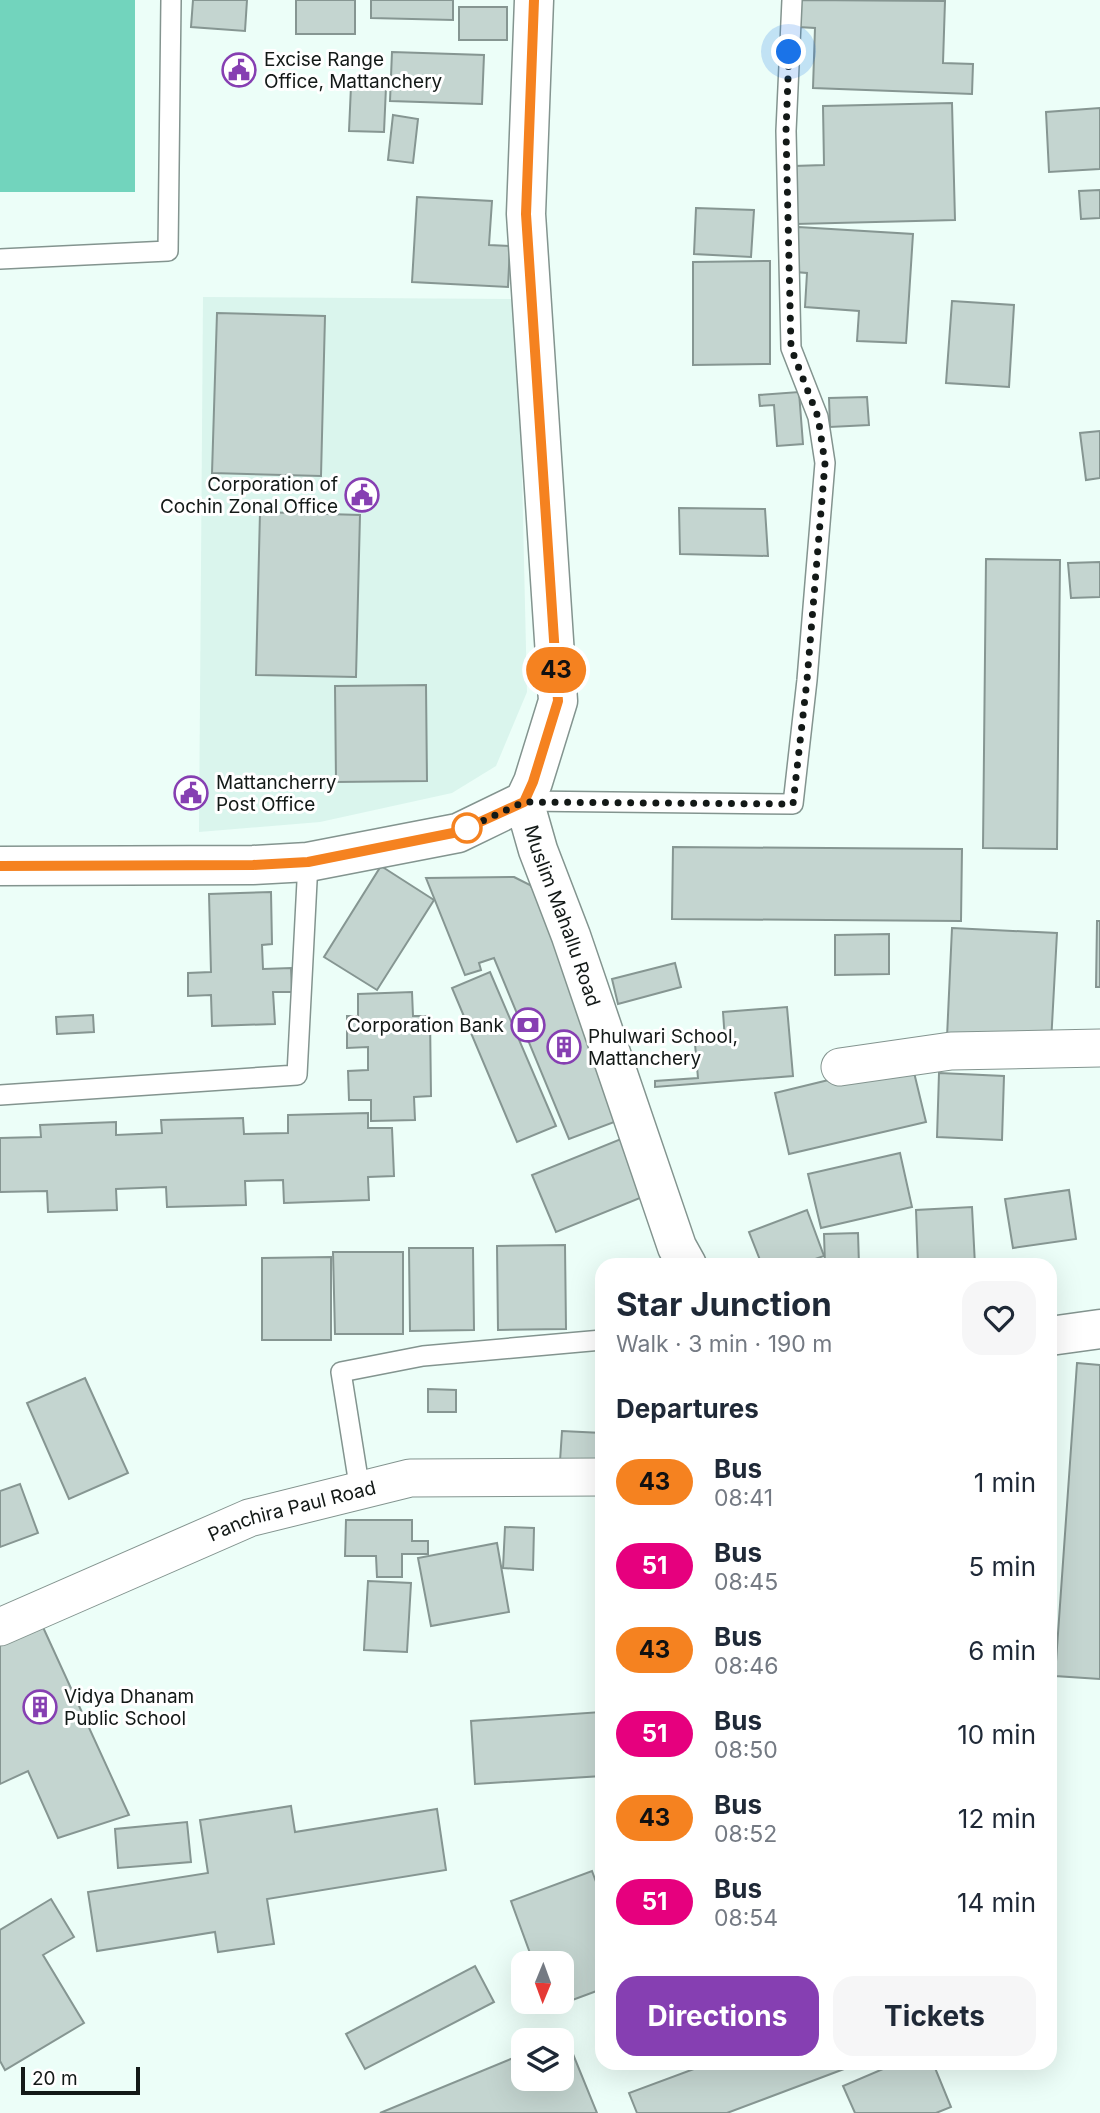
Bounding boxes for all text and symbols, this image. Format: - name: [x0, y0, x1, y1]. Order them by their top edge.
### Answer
- your location: [771, 34, 806, 69]
- place label: Excise Range Office, Mattanchery: [264, 48, 443, 93]
- public building icon: Excise Range Office, Mattanchery: [220, 51, 258, 89]
- place label: Corporation of Cochin Zonal Office: [160, 473, 338, 518]
- public building icon: Corporation of Cochin Zonal Office: [343, 476, 381, 514]
- line badge: 43: [524, 647, 588, 693]
- text: 43: [540, 655, 572, 684]
- place label: Mattancherry Post Office: [216, 771, 337, 816]
- public building icon: Mattancherry Post Office: [172, 774, 210, 812]
- unlabelled marker: [452, 813, 482, 843]
- street label: Muslim Mahallu Road: [519, 822, 605, 1009]
- bank icon: Corporation Bank: [509, 1006, 547, 1044]
- place label: Corporation Bank: [347, 1014, 505, 1037]
- place label: Phulwari School, Mattanchery: [588, 1025, 738, 1070]
- building icon: Phulwari School, Mattanchery: [545, 1028, 583, 1066]
- button: heart: [962, 1281, 1036, 1355]
- text: Star Junction: [616, 1284, 832, 1324]
- text: Walk · 3 min · 190 m: [616, 1330, 832, 1358]
- text: Departures: [616, 1393, 759, 1424]
- text: Bus: [714, 1453, 762, 1484]
- text: 43: [639, 1467, 670, 1496]
- text: 1 min: [974, 1467, 1036, 1498]
- street label: Panchira Paul Road: [205, 1476, 378, 1547]
- text: 08:41: [714, 1484, 773, 1512]
- text: Bus: [714, 1537, 762, 1568]
- text: 51: [642, 1551, 667, 1580]
- text: 5 min: [968, 1551, 1036, 1582]
- text: 08:45: [714, 1568, 778, 1596]
- text: Bus: [714, 1621, 762, 1652]
- text: 43: [639, 1635, 670, 1664]
- text: 6 min: [968, 1635, 1036, 1666]
- text: 08:46: [714, 1652, 779, 1680]
- place label: Vidya Dhanam Public School: [64, 1685, 194, 1730]
- building icon: Vidya Dhanam Public School: [21, 1688, 59, 1726]
- text: Bus: [714, 1705, 762, 1736]
- text: 51: [642, 1719, 667, 1748]
- text: 10 min: [957, 1719, 1036, 1750]
- text: 08:50: [714, 1736, 778, 1764]
- text: Bus: [714, 1789, 762, 1820]
- text: 43: [639, 1803, 670, 1832]
- text: 12 min: [958, 1803, 1036, 1834]
- text: 08:52: [714, 1820, 777, 1848]
- text: Bus: [714, 1873, 762, 1904]
- text: 51: [642, 1887, 667, 1916]
- text: 14 min: [957, 1887, 1036, 1918]
- text: 08:54: [714, 1904, 778, 1932]
- north arrow: [511, 1951, 574, 2014]
- map controls: [511, 1951, 574, 2091]
- button: Directions: [616, 1976, 819, 2056]
- button: Tickets: [833, 1976, 1036, 2056]
- button: layers: [511, 2028, 574, 2091]
- scale bar: [21, 2064, 140, 2096]
- text: 20 m: [32, 2067, 78, 2090]

